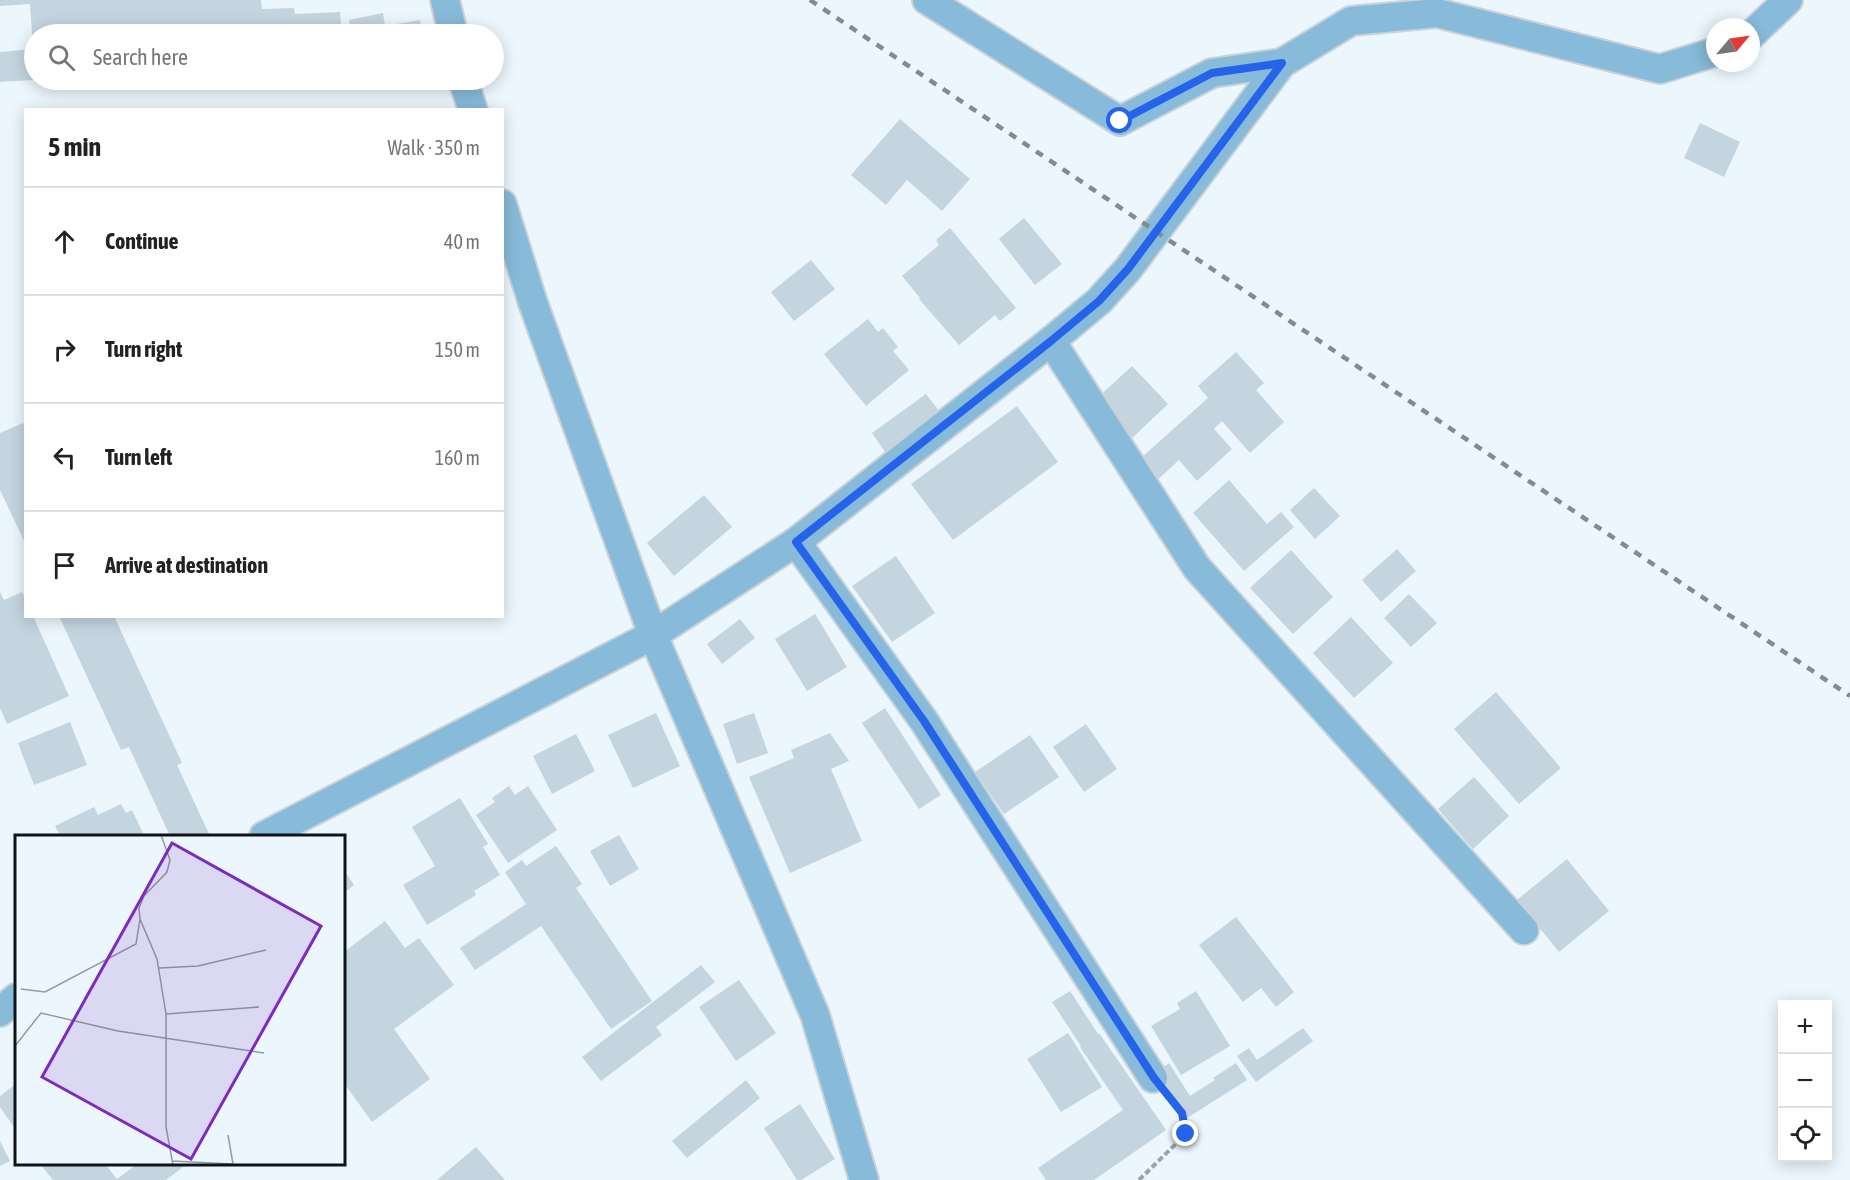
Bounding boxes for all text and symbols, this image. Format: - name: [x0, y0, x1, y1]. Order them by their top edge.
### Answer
- north arrow: [1706, 18, 1760, 72]
- search box: [24, 24, 504, 90]
- icon: search: [45, 41, 78, 74]
- text: Search here: [93, 44, 188, 70]
- route start: [1106, 107, 1132, 133]
- text: 5 min: [48, 132, 101, 162]
- text: Walk · 350 m: [388, 136, 480, 159]
- icon: ahead: [48, 225, 81, 258]
- text: Continue: [105, 228, 179, 254]
- text: 40 m: [444, 230, 480, 253]
- icon: right: [48, 333, 81, 366]
- text: Turn right: [105, 336, 182, 362]
- text: 150 m: [435, 338, 480, 361]
- icon: left: [48, 441, 81, 474]
- text: Turn left: [105, 444, 172, 470]
- text: 160 m: [435, 446, 480, 469]
- icon: arrive: [48, 549, 81, 582]
- text: Arrive at destination: [105, 552, 268, 578]
- inset map: [15, 835, 345, 1165]
- map controls: [1778, 1000, 1832, 1162]
- button: +: [1778, 1000, 1832, 1054]
- button: −: [1778, 1054, 1832, 1108]
- button: locate: [1778, 1108, 1832, 1162]
- route end: [1172, 1120, 1198, 1146]

